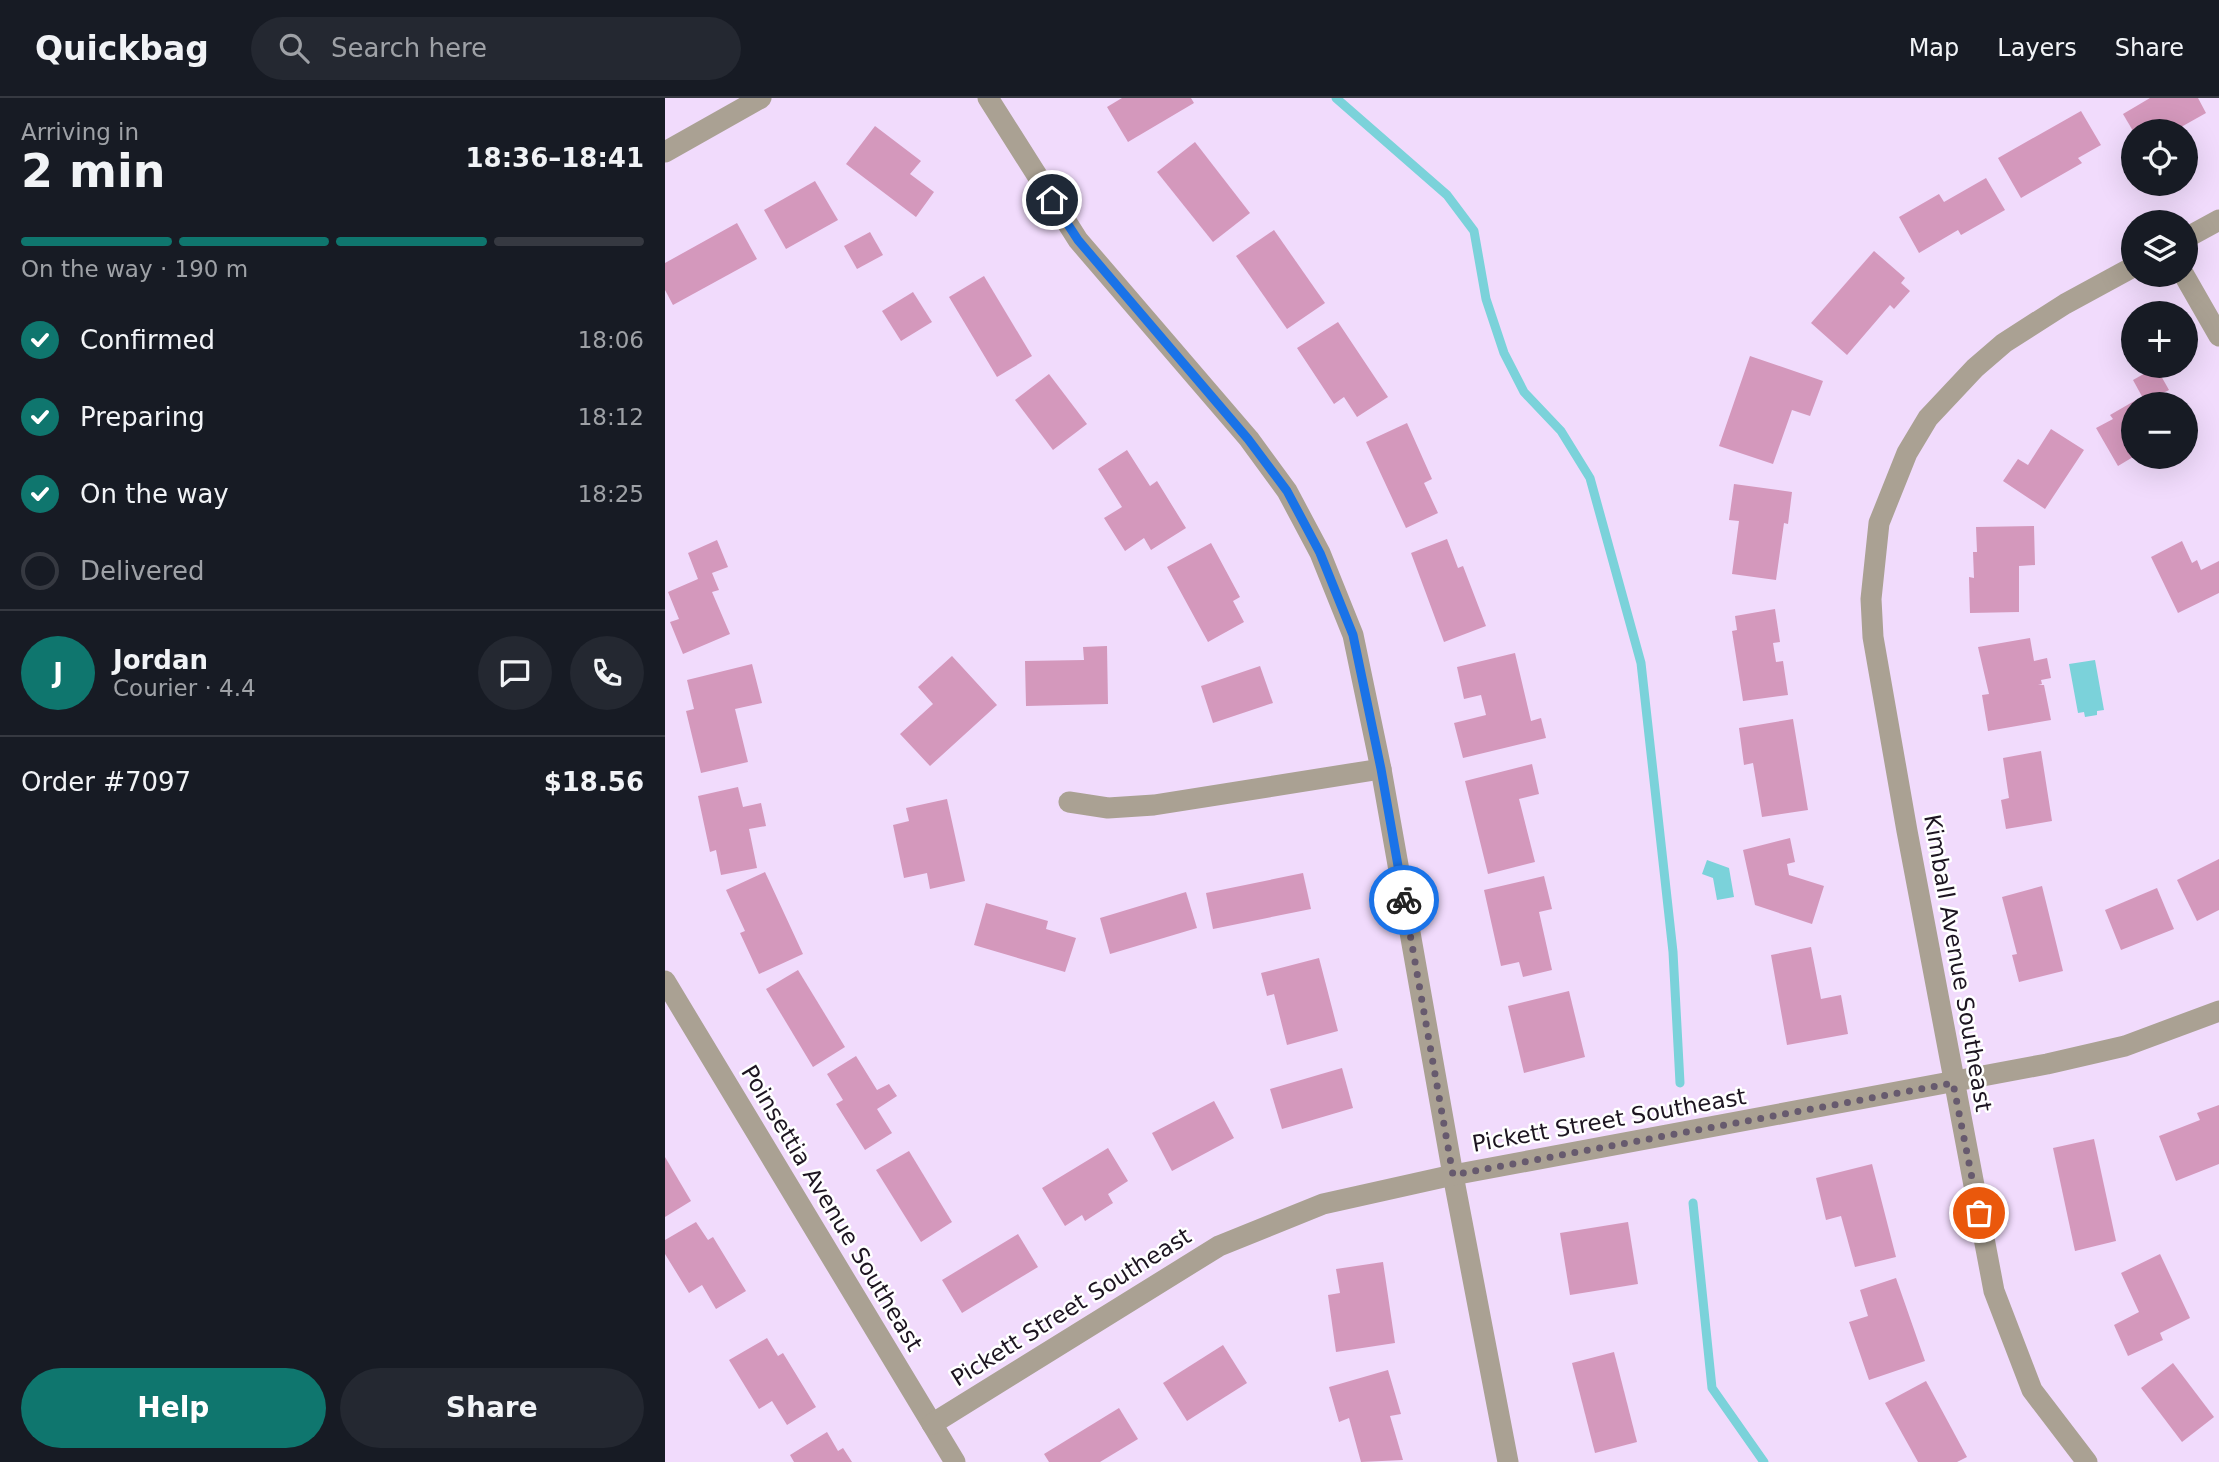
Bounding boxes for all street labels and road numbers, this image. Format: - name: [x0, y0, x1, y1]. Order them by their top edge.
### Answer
- street label: Kimball Avenue Southeast: [1919, 812, 1997, 1114]
- street label: Poinsettia Avenue Southeast: [736, 1060, 928, 1356]
- street label: Pickett Street Southeast: [1470, 1083, 1748, 1157]
- street label: Pickett Street Southeast: [946, 1222, 1196, 1392]

